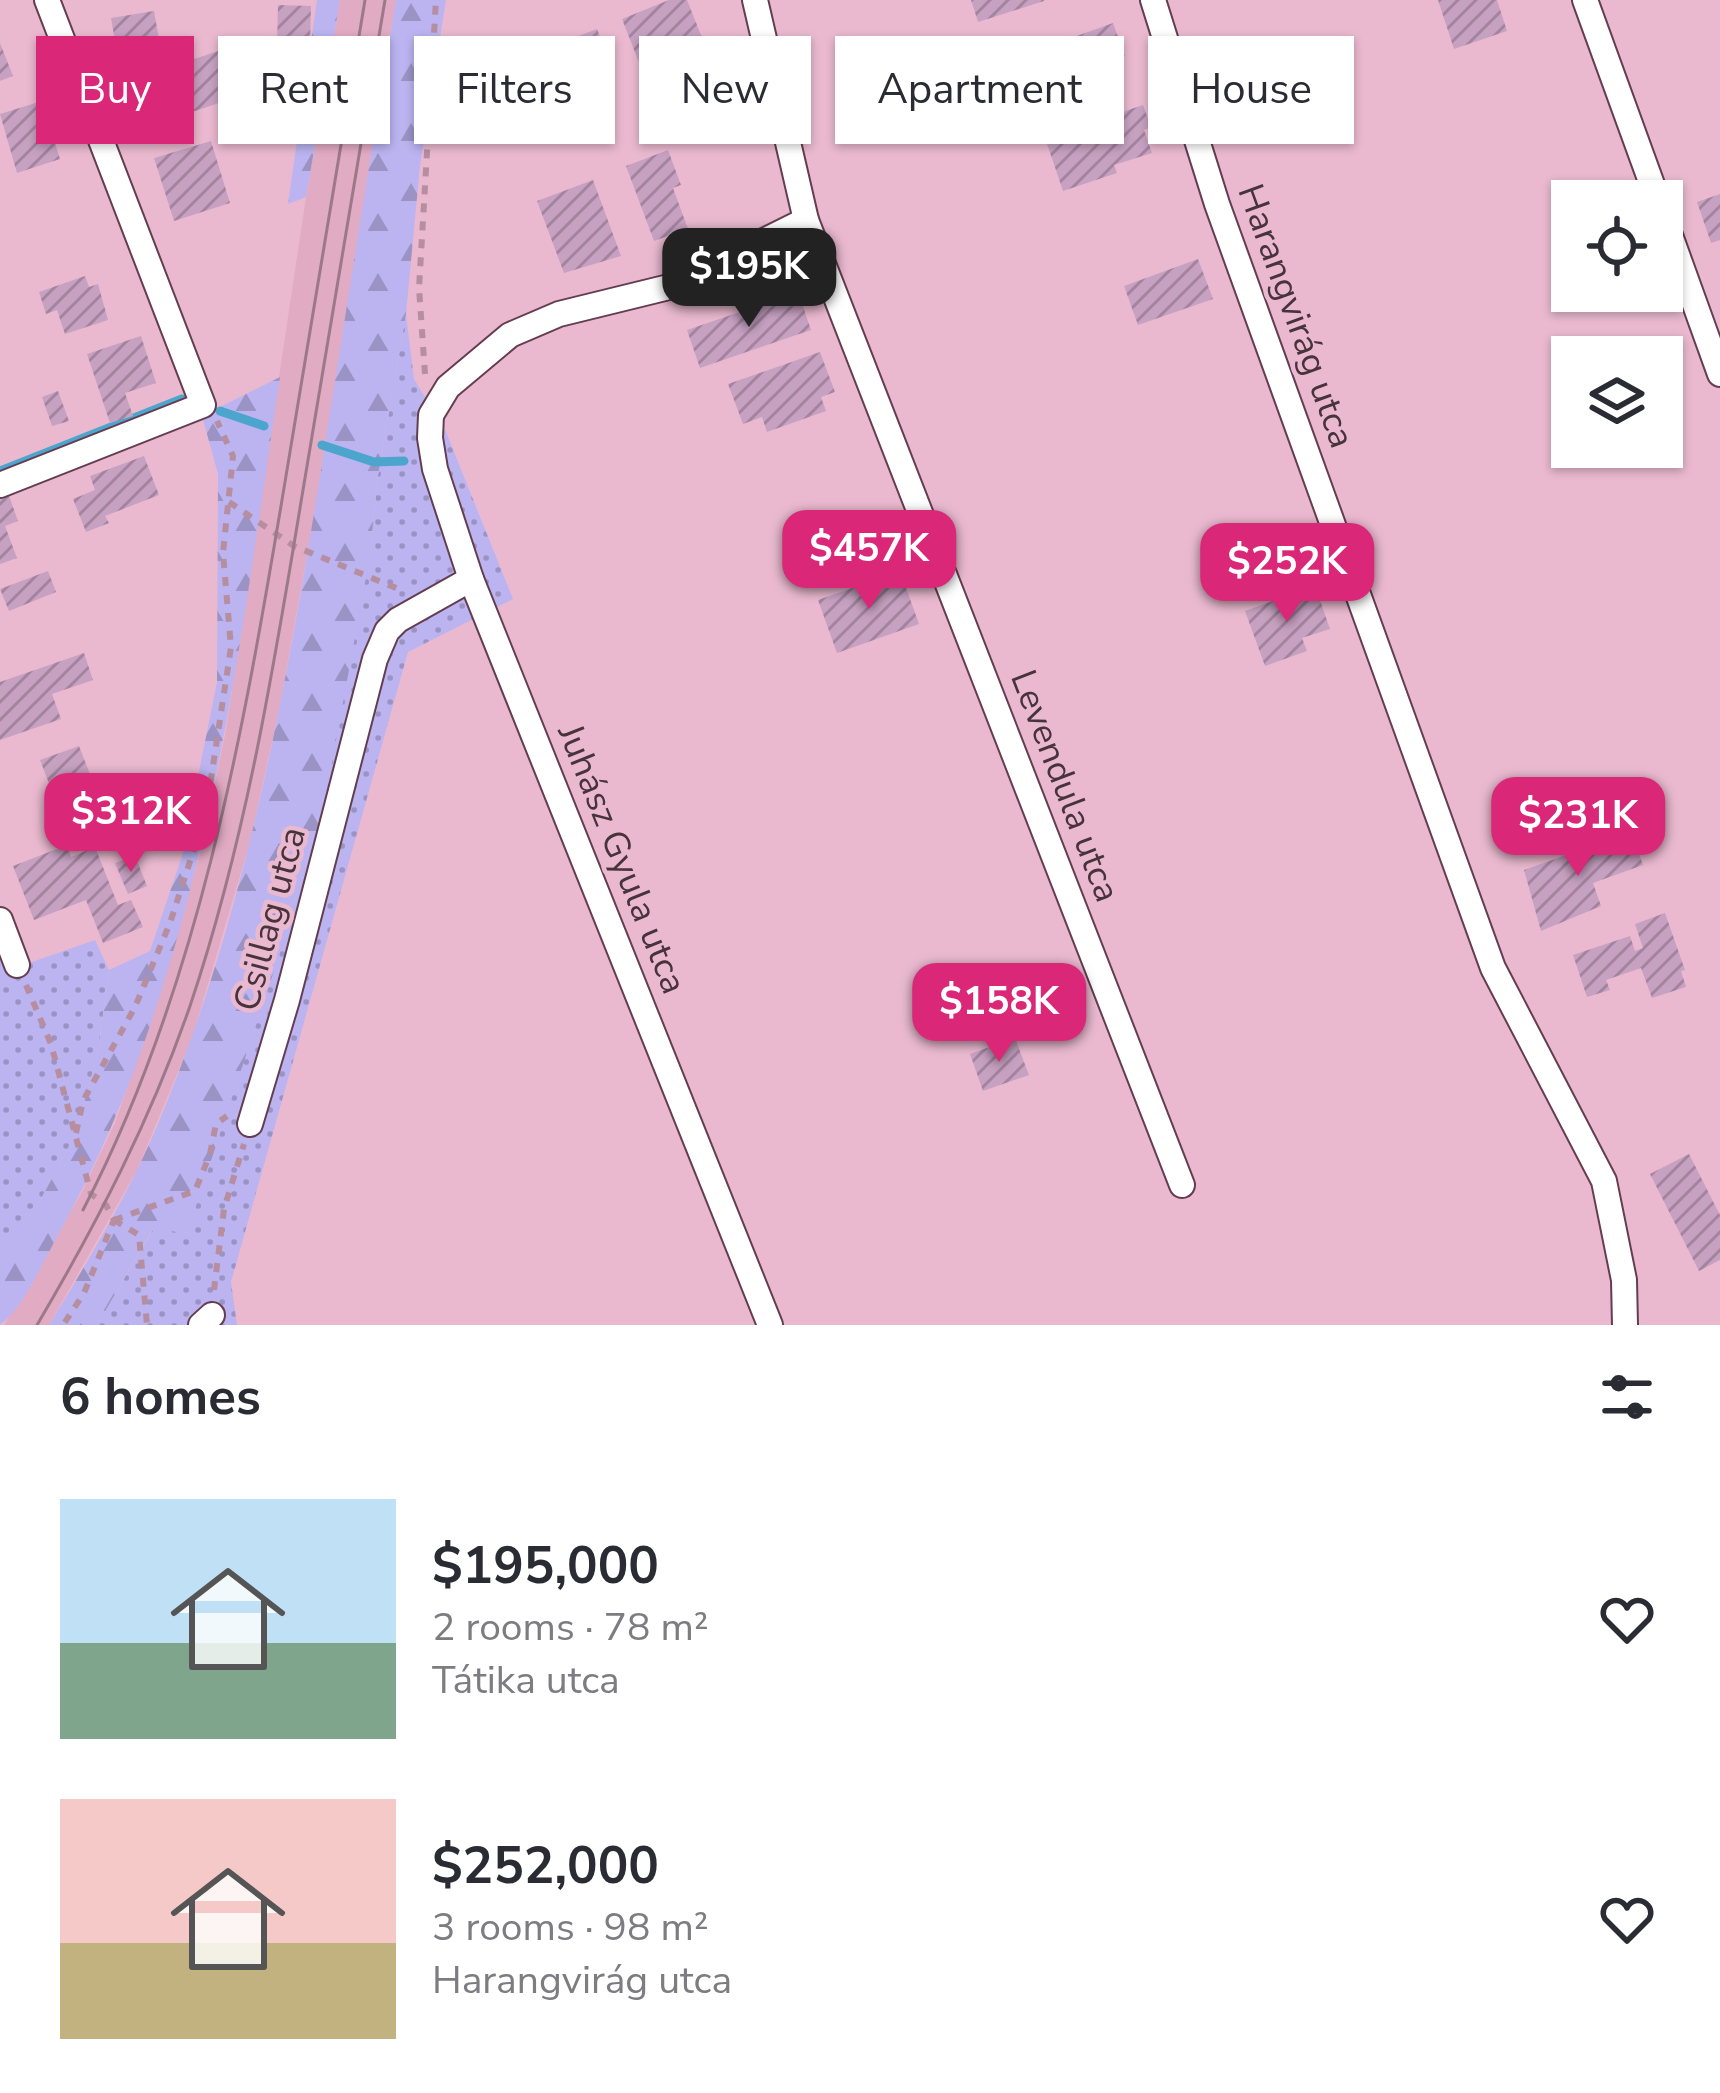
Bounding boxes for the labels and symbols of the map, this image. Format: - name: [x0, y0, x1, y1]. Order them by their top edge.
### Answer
- street label: Harangvirág utca: [1226, 177, 1366, 455]
- pin: $195K: [665, 228, 833, 330]
- pin: $457K: [785, 510, 953, 612]
- pin: $252K: [1203, 523, 1371, 625]
- street label: Levendula utca: [998, 663, 1132, 909]
- street label: Juhász Gyula utca: [545, 716, 698, 1001]
- pin: $312K: [47, 773, 215, 875]
- pin: $231K: [1494, 777, 1662, 879]
- street label: Csillag utca: [222, 822, 318, 1016]
- pin: $158K: [915, 963, 1083, 1065]

